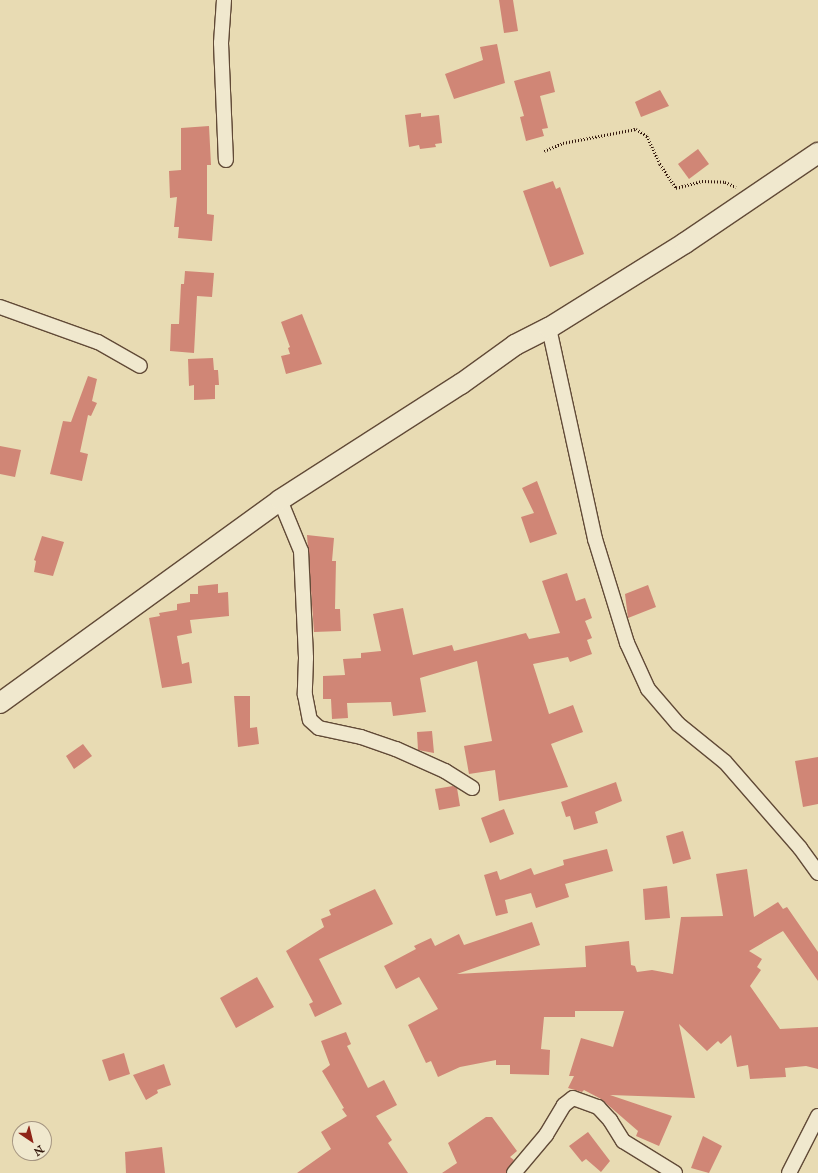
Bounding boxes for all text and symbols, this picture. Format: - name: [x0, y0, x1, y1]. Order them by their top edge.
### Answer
- north arrow: [12, 1121, 52, 1161]
- text: N: [30, 1142, 46, 1158]

